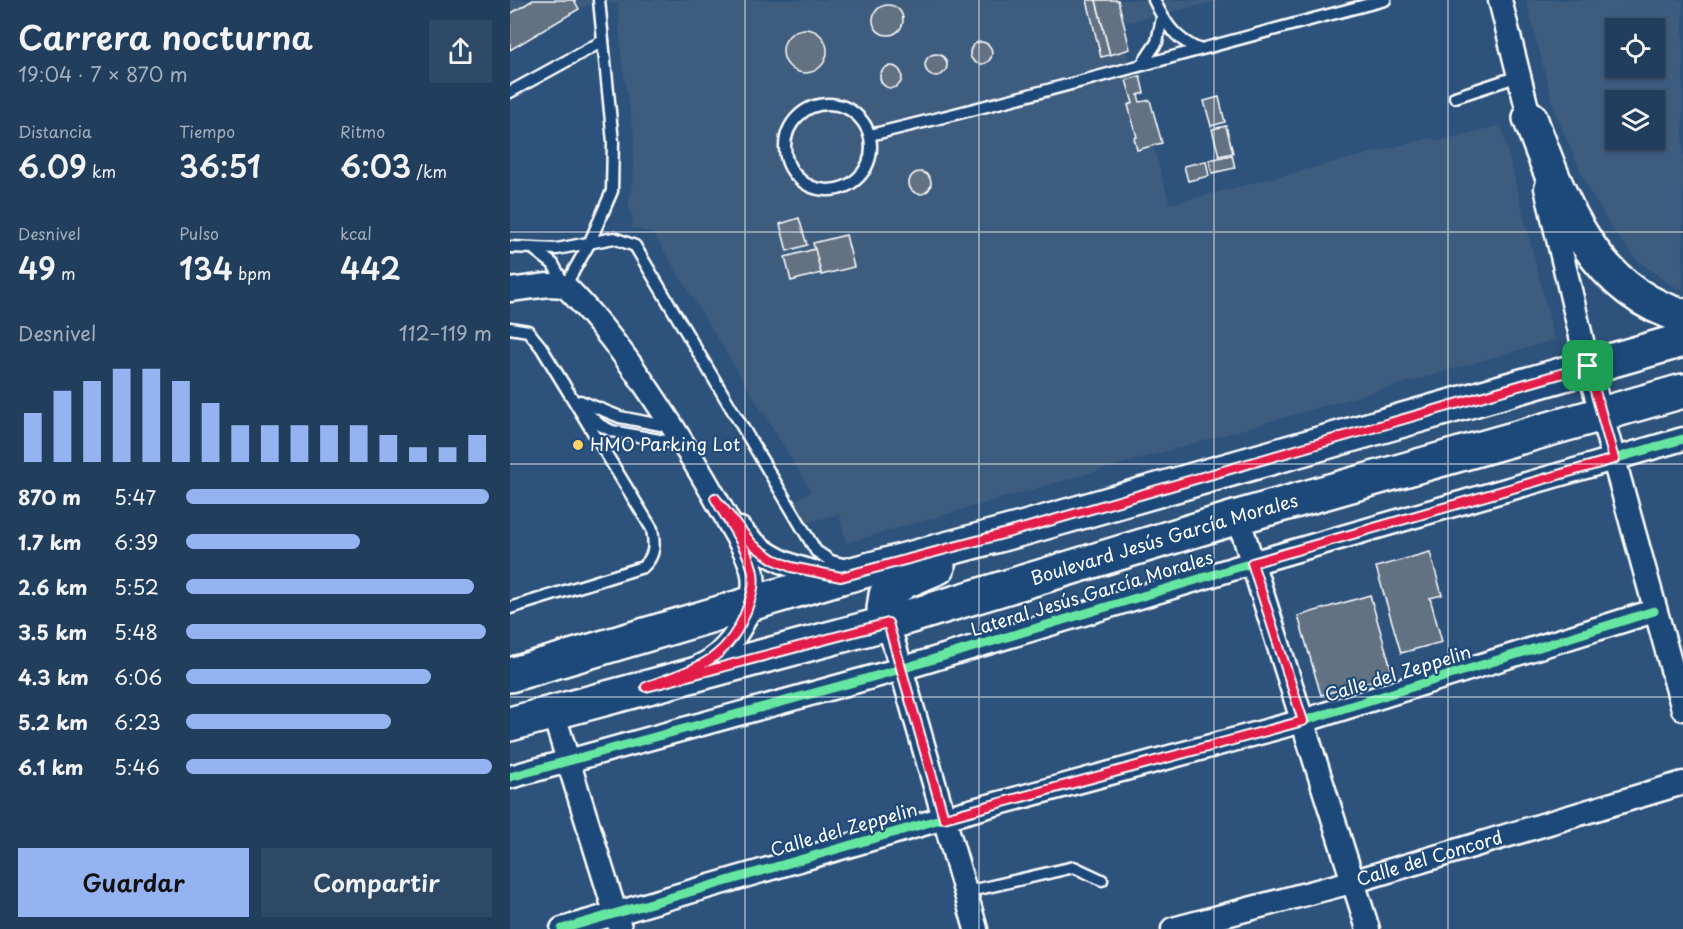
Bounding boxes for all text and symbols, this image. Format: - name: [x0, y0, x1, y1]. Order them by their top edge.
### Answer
- text: Carrera nocturna: [18, 11, 313, 61]
- map controls: [1605, 18, 1665, 150]
- button: locate: [1605, 18, 1665, 78]
- button: share: [429, 20, 492, 83]
- text: 19:04 · 7 × 870 m: [18, 59, 188, 89]
- button: layers: [1605, 90, 1665, 150]
- text: Distancia: [18, 119, 92, 143]
- text: Tiempo: [179, 119, 235, 143]
- text: Ritmo: [340, 119, 385, 143]
- text: 6.09: [18, 143, 87, 188]
- text: 36:51: [179, 143, 261, 188]
- text: 6:03: [340, 143, 411, 188]
- text: km: [87, 159, 116, 183]
- text: /km: [411, 159, 447, 183]
- text: Desnivel: [18, 221, 80, 245]
- text: Pulso: [179, 221, 219, 245]
- text: kcal: [340, 221, 372, 245]
- text: 49: [18, 245, 56, 290]
- text: 134: [179, 245, 233, 290]
- text: 442: [340, 245, 401, 290]
- text: m: [56, 261, 76, 285]
- text: bpm: [233, 261, 271, 285]
- text: Desnivel: [18, 318, 96, 348]
- text: 112–119 m: [399, 318, 492, 348]
- pin: [1562, 340, 1613, 391]
- icon: arrive: [1571, 349, 1604, 382]
- place label: HMO Parking Lot: [590, 430, 741, 457]
- marker: HMO Parking Lot: [571, 438, 585, 452]
- text: 870 m: [18, 482, 81, 512]
- text: 5:47: [114, 482, 156, 512]
- street label: Boulevard Jesús García Morales: [1027, 486, 1301, 591]
- text: 1.7 km: [18, 527, 81, 557]
- text: 6:39: [114, 527, 158, 557]
- street label: Lateral Jesús García Morales: [967, 543, 1216, 642]
- text: 2.6 km: [18, 572, 87, 602]
- text: 5:52: [114, 572, 159, 602]
- text: 3.5 km: [18, 617, 87, 647]
- text: 5:48: [114, 617, 158, 647]
- street label: Calle del Zeppelin: [1321, 637, 1474, 708]
- text: 4.3 km: [18, 662, 89, 692]
- text: 6:06: [114, 662, 162, 692]
- text: 5.2 km: [18, 707, 88, 737]
- text: 6:23: [114, 707, 161, 737]
- text: 6.1 km: [18, 752, 83, 782]
- text: 5:46: [114, 752, 160, 782]
- street label: Calle del Zeppelin: [767, 795, 920, 862]
- street label: Calle del Concord: [1353, 823, 1505, 892]
- button: Guardar: [18, 848, 249, 917]
- button: Compartir: [261, 848, 492, 917]

